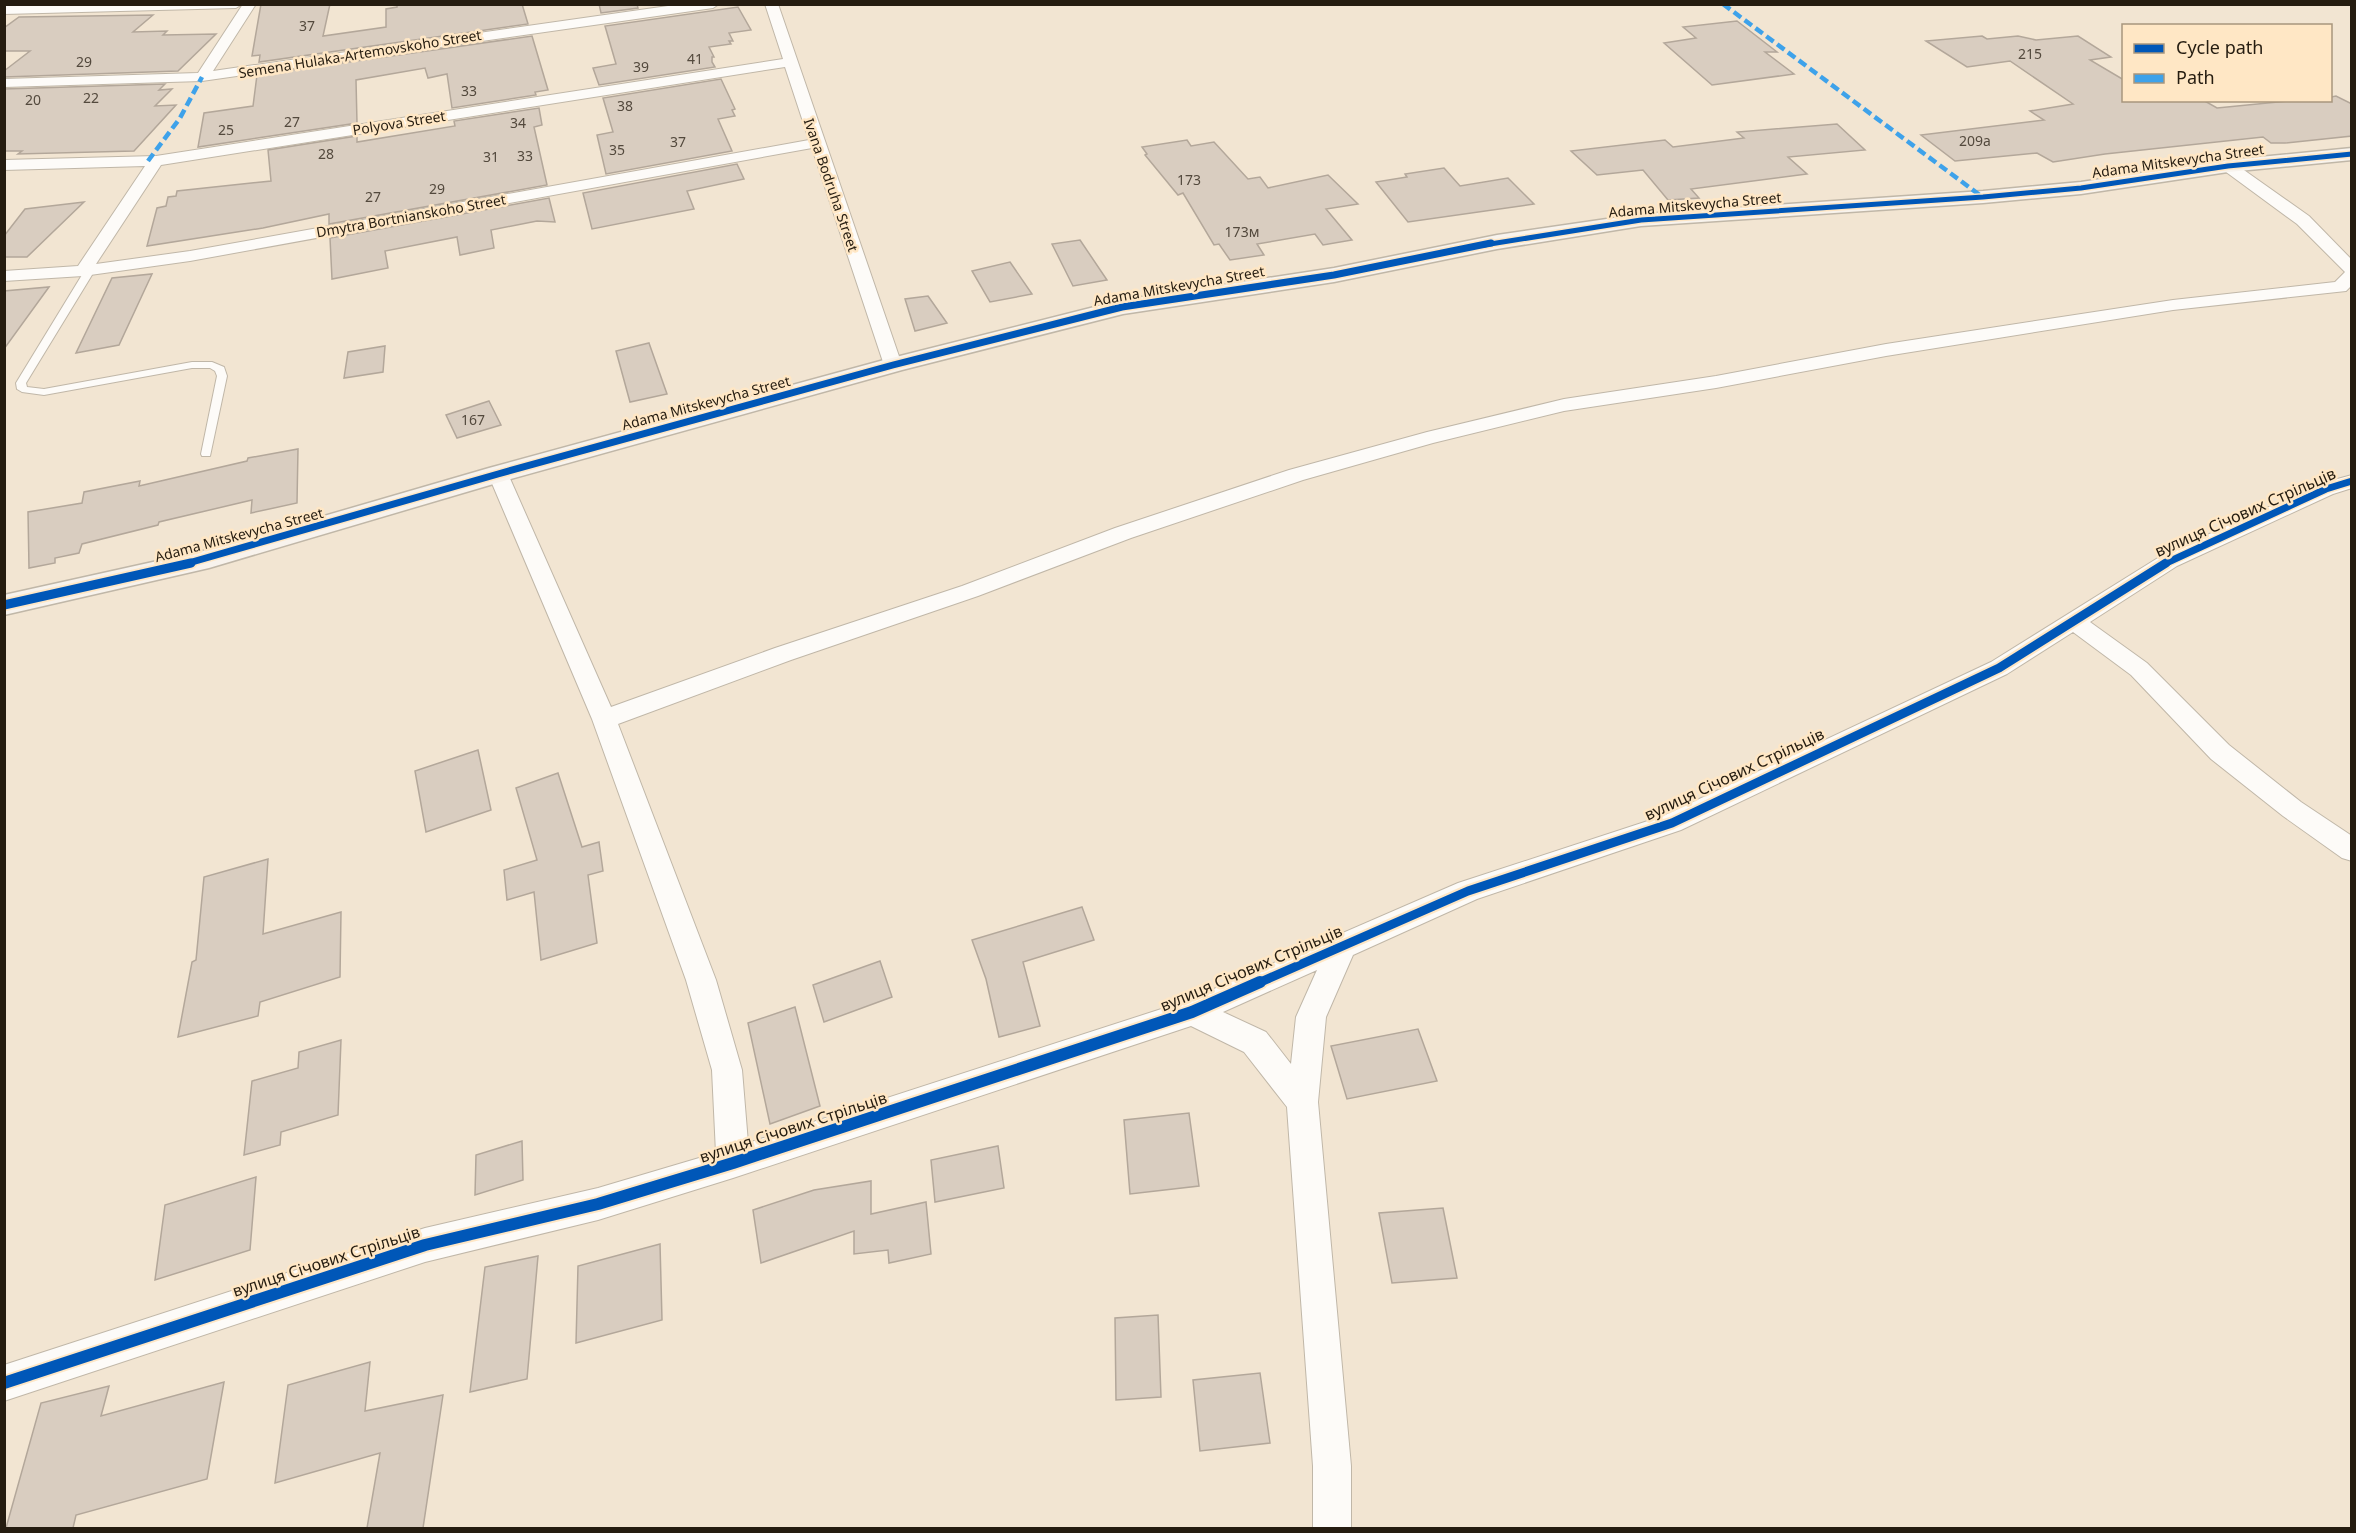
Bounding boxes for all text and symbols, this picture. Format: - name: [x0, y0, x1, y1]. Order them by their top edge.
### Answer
- house number: 37: [299, 16, 315, 35]
- legend: [2122, 24, 2332, 102]
- street label: Semena Hulaka-Artemovskoho Street: [237, 25, 483, 82]
- text: Cycle path: [2176, 35, 2263, 59]
- house number: 215: [2018, 44, 2042, 63]
- house number: 41: [687, 49, 703, 68]
- house number: 29: [76, 52, 92, 71]
- house number: 39: [633, 57, 649, 76]
- text: Path: [2176, 65, 2215, 89]
- house number: 33: [461, 81, 477, 100]
- house number: 22: [83, 88, 99, 107]
- house number: 20: [25, 90, 41, 109]
- house number: 38: [617, 96, 633, 115]
- street label: Polyova Street: [351, 106, 447, 139]
- house number: 27: [284, 112, 300, 131]
- house number: 34: [510, 113, 526, 132]
- street label: Ivana Bodruha Street: [800, 116, 863, 254]
- house number: 25: [218, 120, 234, 139]
- house number: 209а: [1959, 131, 1991, 150]
- house number: 37: [670, 132, 686, 151]
- street label: Adama Mitskevycha Street: [2091, 139, 2265, 182]
- house number: 35: [609, 140, 625, 159]
- house number: 28: [318, 144, 334, 163]
- house number: 33: [517, 146, 533, 165]
- house number: 31: [483, 147, 499, 166]
- house number: 173: [1177, 170, 1201, 189]
- house number: 29: [429, 179, 445, 198]
- house number: 27: [365, 187, 381, 206]
- street label: Adama Mitskevycha Street: [1608, 187, 1782, 222]
- street label: Dmytra Bortnianskoho Street: [315, 189, 507, 242]
- house number: 173м: [1225, 222, 1259, 241]
- street label: Adama Mitskevycha Street: [1092, 261, 1266, 310]
- street label: Adama Mitskevycha Street: [620, 371, 792, 434]
- house number: 167: [461, 410, 485, 429]
- street label: вулиця Січових Стрільців: [2151, 462, 2339, 562]
- street label: Adama Mitskevycha Street: [153, 503, 325, 566]
- street label: вулиця Січових Стрільців: [1641, 723, 1827, 825]
- street label: вулиця Січових Стрільців: [1157, 920, 1345, 1016]
- street label: вулиця Січових Стрільців: [696, 1086, 890, 1168]
- street label: вулиця Січових Стрільців: [229, 1220, 423, 1302]

